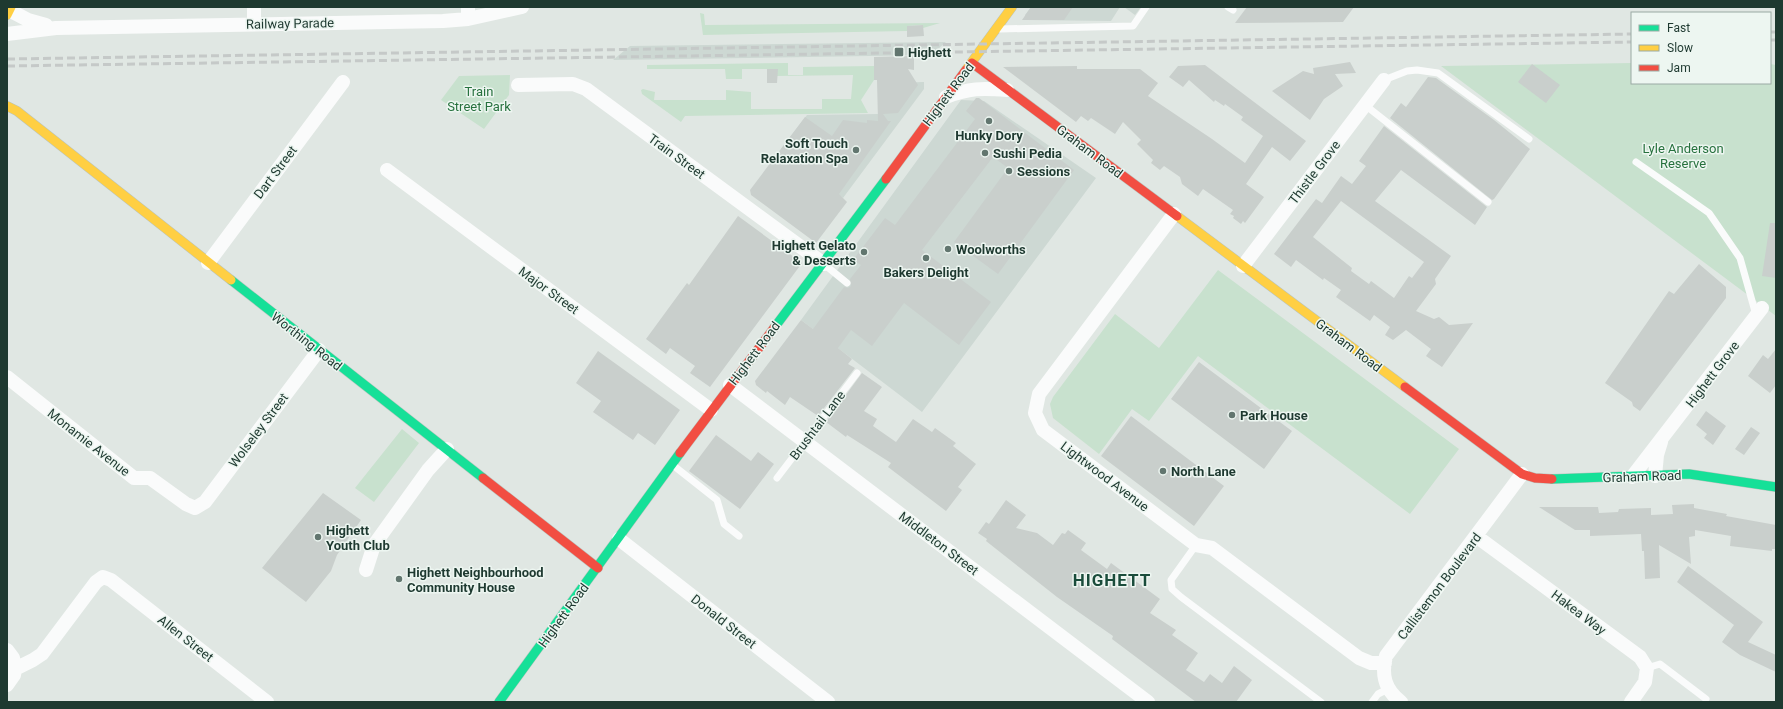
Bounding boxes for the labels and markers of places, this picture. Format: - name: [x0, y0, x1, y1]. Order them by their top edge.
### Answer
- place label: Highett: [908, 45, 952, 60]
- marker: Highett: [893, 46, 905, 58]
- marker: Hunky Dory: [984, 116, 994, 126]
- place label: Hunky Dory: [955, 128, 1023, 143]
- place label: Soft Touch Relaxation Spa: [761, 136, 848, 166]
- marker: Soft Touch Relaxation Spa: [851, 145, 861, 155]
- place label: Sushi Pedia: [993, 146, 1062, 161]
- marker: Sushi Pedia: [980, 148, 990, 158]
- place label: Sessions: [1017, 164, 1070, 179]
- marker: Sessions: [1004, 166, 1014, 176]
- place label: Highett Gelato & Desserts: [772, 238, 856, 268]
- place label: Woolworths: [956, 242, 1026, 257]
- marker: Woolworths: [943, 244, 953, 254]
- marker: Highett Gelato & Desserts: [859, 247, 869, 257]
- marker: Bakers Delight: [921, 253, 931, 263]
- place label: Bakers Delight: [883, 265, 969, 280]
- place label: Park House: [1240, 408, 1308, 423]
- marker: Park House: [1227, 410, 1237, 420]
- place label: North Lane: [1171, 464, 1236, 479]
- marker: North Lane: [1158, 466, 1168, 476]
- place label: Highett Youth Club: [326, 523, 390, 553]
- marker: Highett Youth Club: [313, 532, 323, 542]
- place label: Highett Neighbourhood Community House: [407, 565, 544, 595]
- marker: Highett Neighbourhood Community House: [394, 574, 404, 584]

